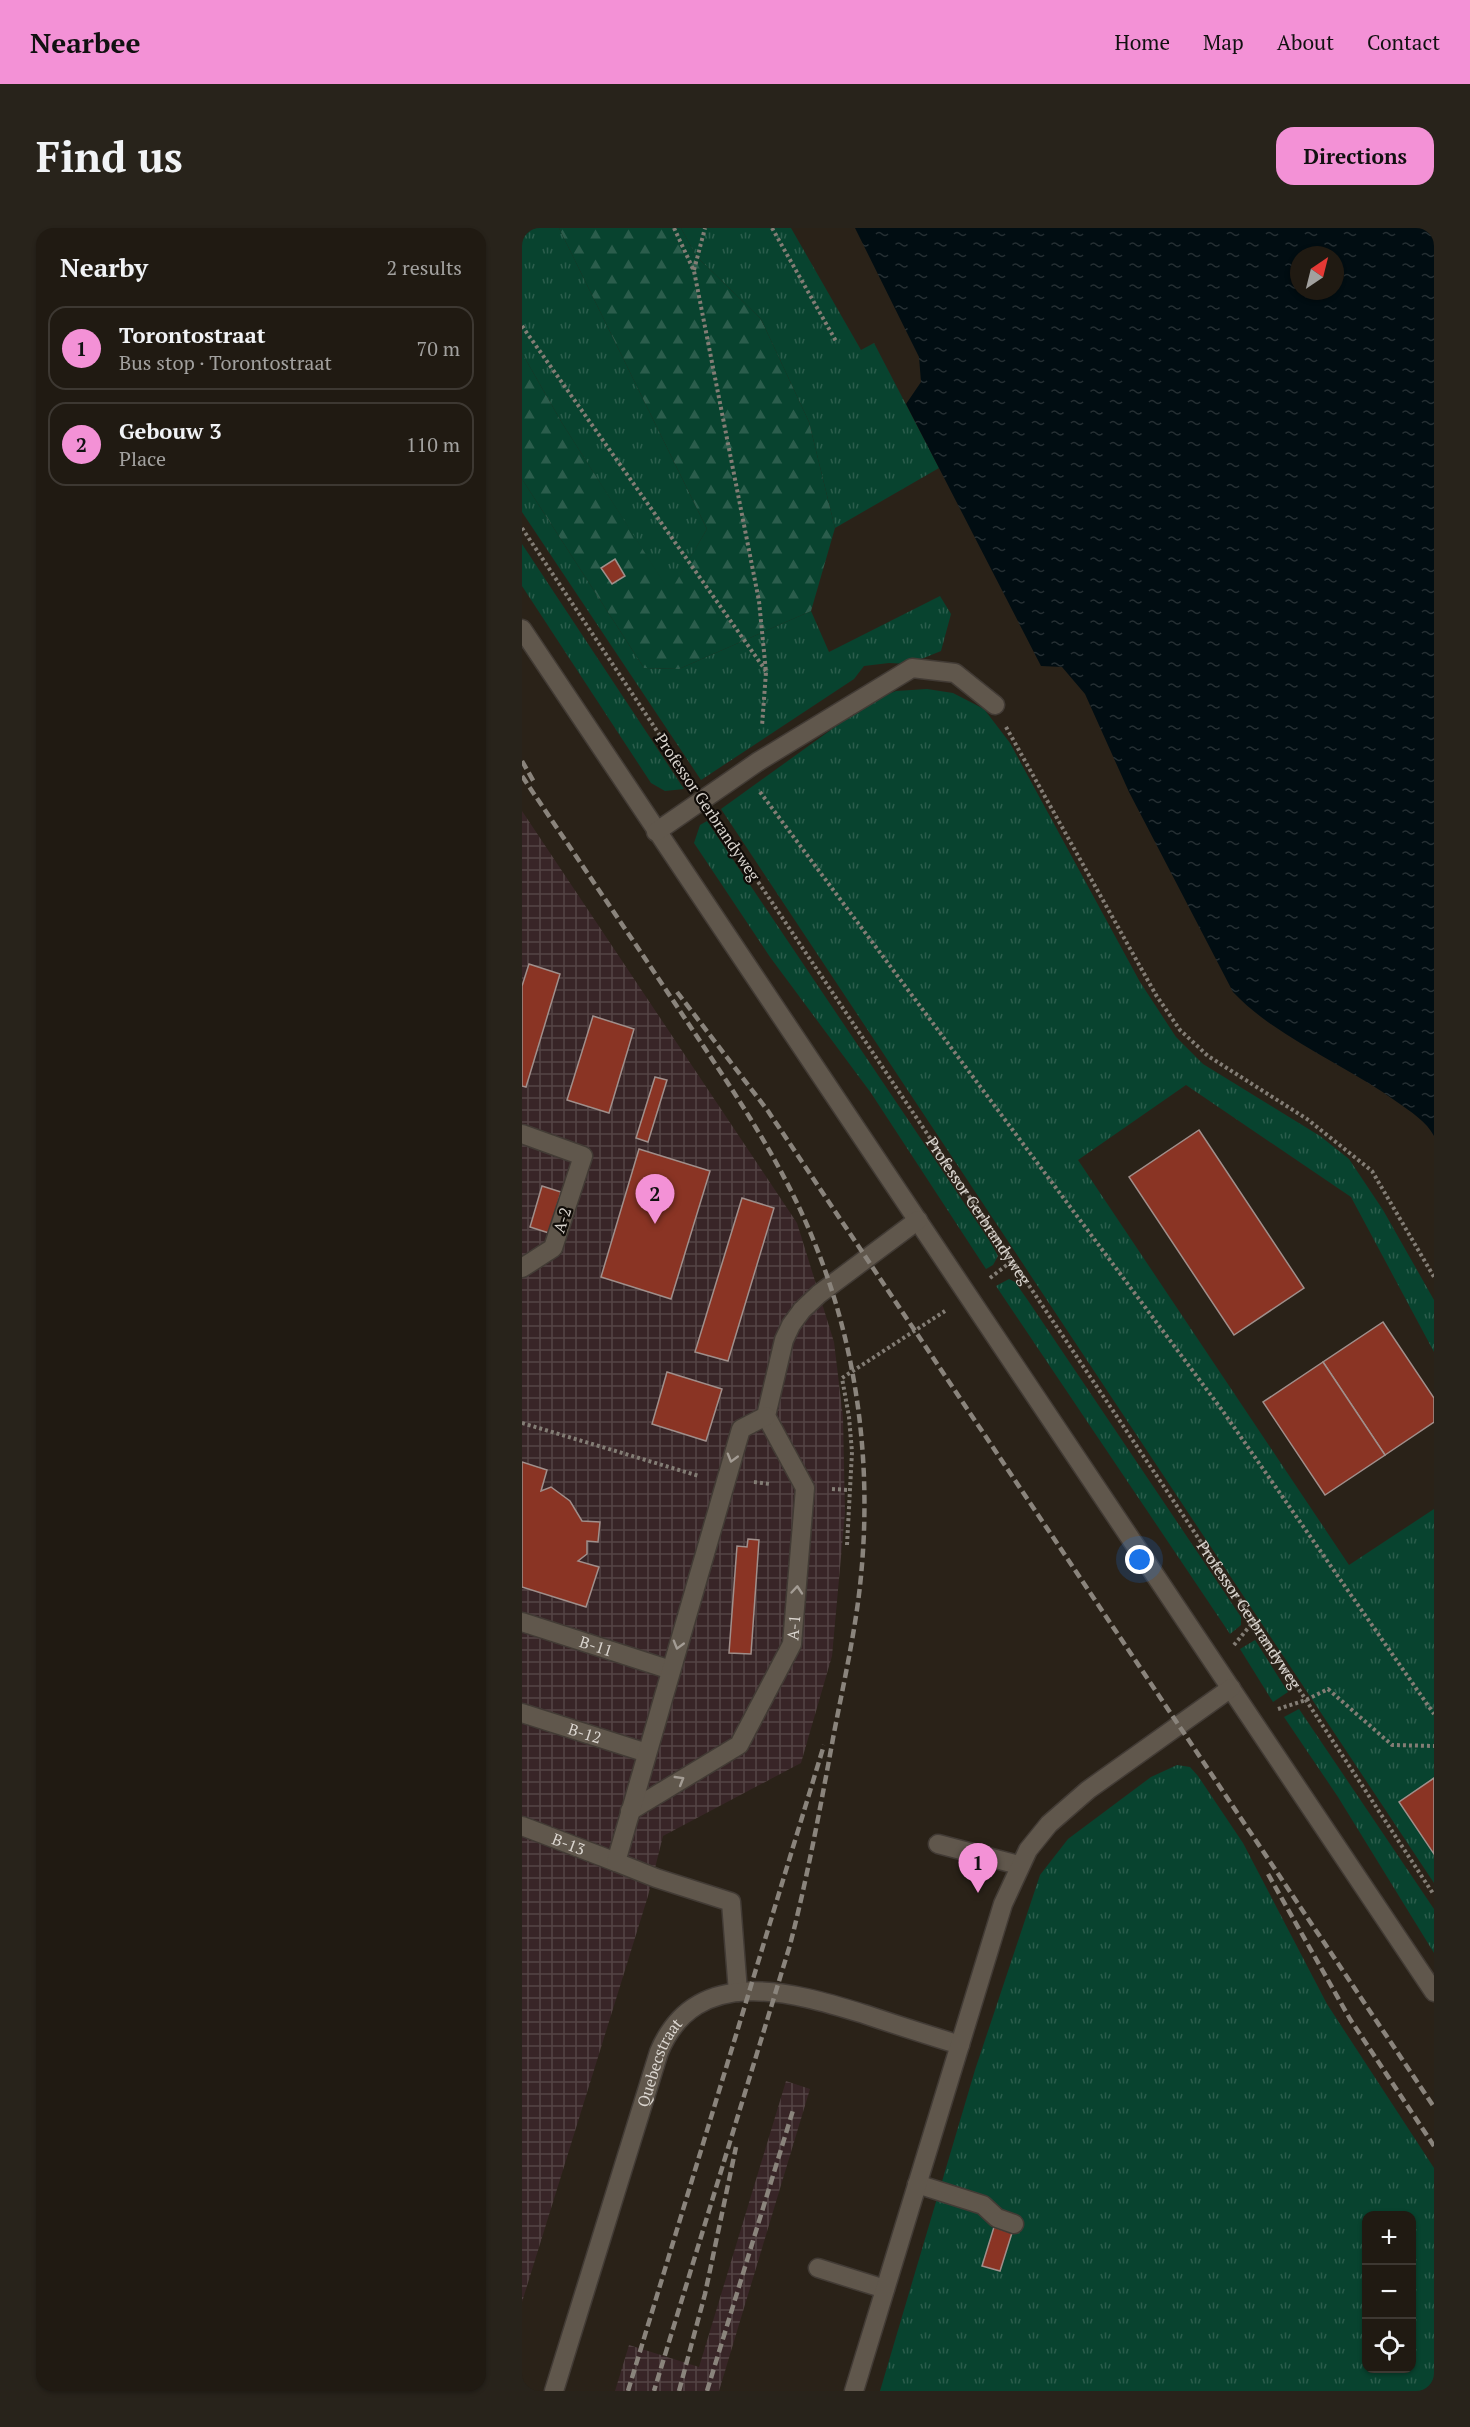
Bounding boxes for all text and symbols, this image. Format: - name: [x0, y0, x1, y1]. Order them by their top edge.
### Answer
- text: Nearbee: [30, 24, 140, 61]
- text: Home: [1114, 28, 1170, 56]
- text: Map: [1203, 28, 1244, 56]
- text: About: [1277, 28, 1334, 56]
- text: Contact: [1367, 28, 1440, 56]
- button: Directions: [1276, 127, 1434, 185]
- text: Find us: [36, 128, 183, 184]
- north arrow: [1290, 246, 1344, 300]
- text: Nearby: [60, 250, 148, 284]
- text: 2 results: [387, 254, 462, 281]
- text: Torontostraat: [119, 320, 266, 349]
- text: 1: [76, 335, 87, 362]
- text: 70 m: [417, 335, 460, 362]
- text: Bus stop · Torontostraat: [119, 349, 332, 376]
- text: Gebouw 3: [119, 416, 222, 445]
- text: 2: [76, 431, 87, 458]
- text: 110 m: [406, 431, 460, 458]
- text: Place: [119, 445, 166, 472]
- street label: Professor Gerbrandyweg: [650, 729, 766, 886]
- street label: Professor Gerbrandyweg: [921, 1132, 1037, 1289]
- pin: 2: [636, 1174, 674, 1224]
- street label: A-2: [548, 1204, 576, 1236]
- one-way arrow: [727, 1452, 739, 1463]
- street label: Professor Gerbrandyweg: [1192, 1536, 1307, 1693]
- your location: [1125, 1545, 1154, 1574]
- one-way arrow: [790, 1585, 803, 1594]
- street label: A-1: [781, 1614, 805, 1641]
- street label: B-11: [577, 1630, 616, 1662]
- one-way arrow: [673, 1639, 685, 1650]
- street label: B-12: [565, 1718, 604, 1749]
- one-way arrow: [674, 1776, 684, 1788]
- street label: B-13: [549, 1828, 588, 1860]
- pin: 1: [958, 1844, 998, 1893]
- street label: Quebecstraat: [632, 2013, 687, 2110]
- map controls: [1362, 2211, 1416, 2373]
- button: +: [1362, 2211, 1416, 2265]
- button: −: [1362, 2265, 1416, 2319]
- button: locate: [1362, 2319, 1416, 2373]

